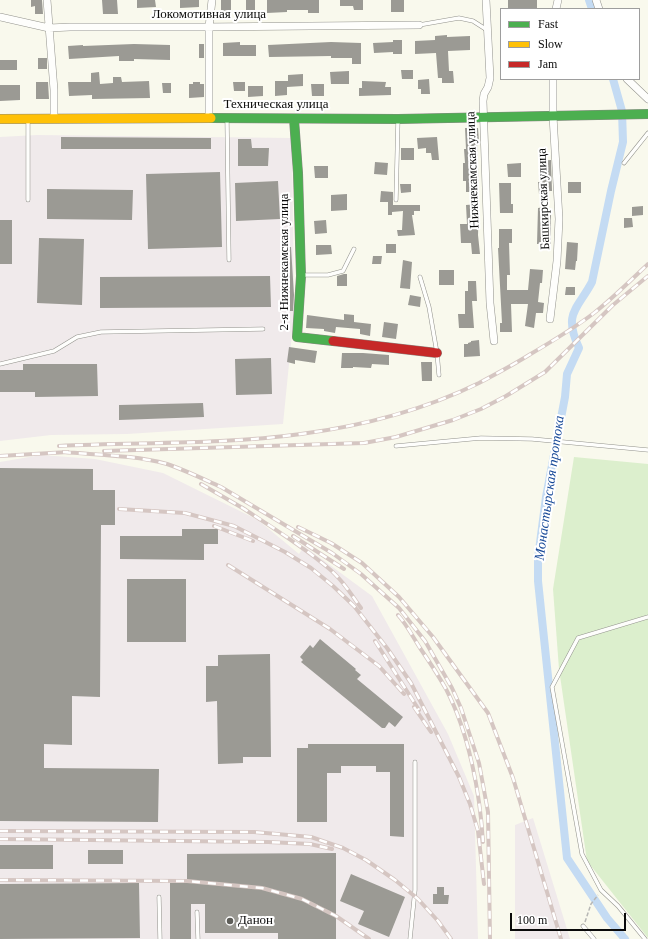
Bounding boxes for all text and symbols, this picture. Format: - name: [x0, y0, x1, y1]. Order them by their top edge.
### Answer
- street label: Локомотивная улица: [152, 7, 266, 23]
- legend: [500, 8, 640, 80]
- text: Fast: [538, 17, 558, 31]
- text: Slow: [538, 37, 563, 51]
- text: Jam: [538, 57, 557, 71]
- street label: Техническая улица: [223, 97, 329, 113]
- street label: Нижнекамская улица: [463, 111, 483, 229]
- street label: Башкирская улица: [534, 148, 554, 250]
- street label: 2-я Нижнекамская улица: [277, 193, 293, 331]
- water label: Монастырская протока: [532, 415, 568, 561]
- scale bar: [512, 905, 628, 931]
- place label: Данон: [238, 913, 273, 929]
- text: 100 m: [517, 913, 547, 927]
- marker: Данон: [225, 916, 235, 926]

